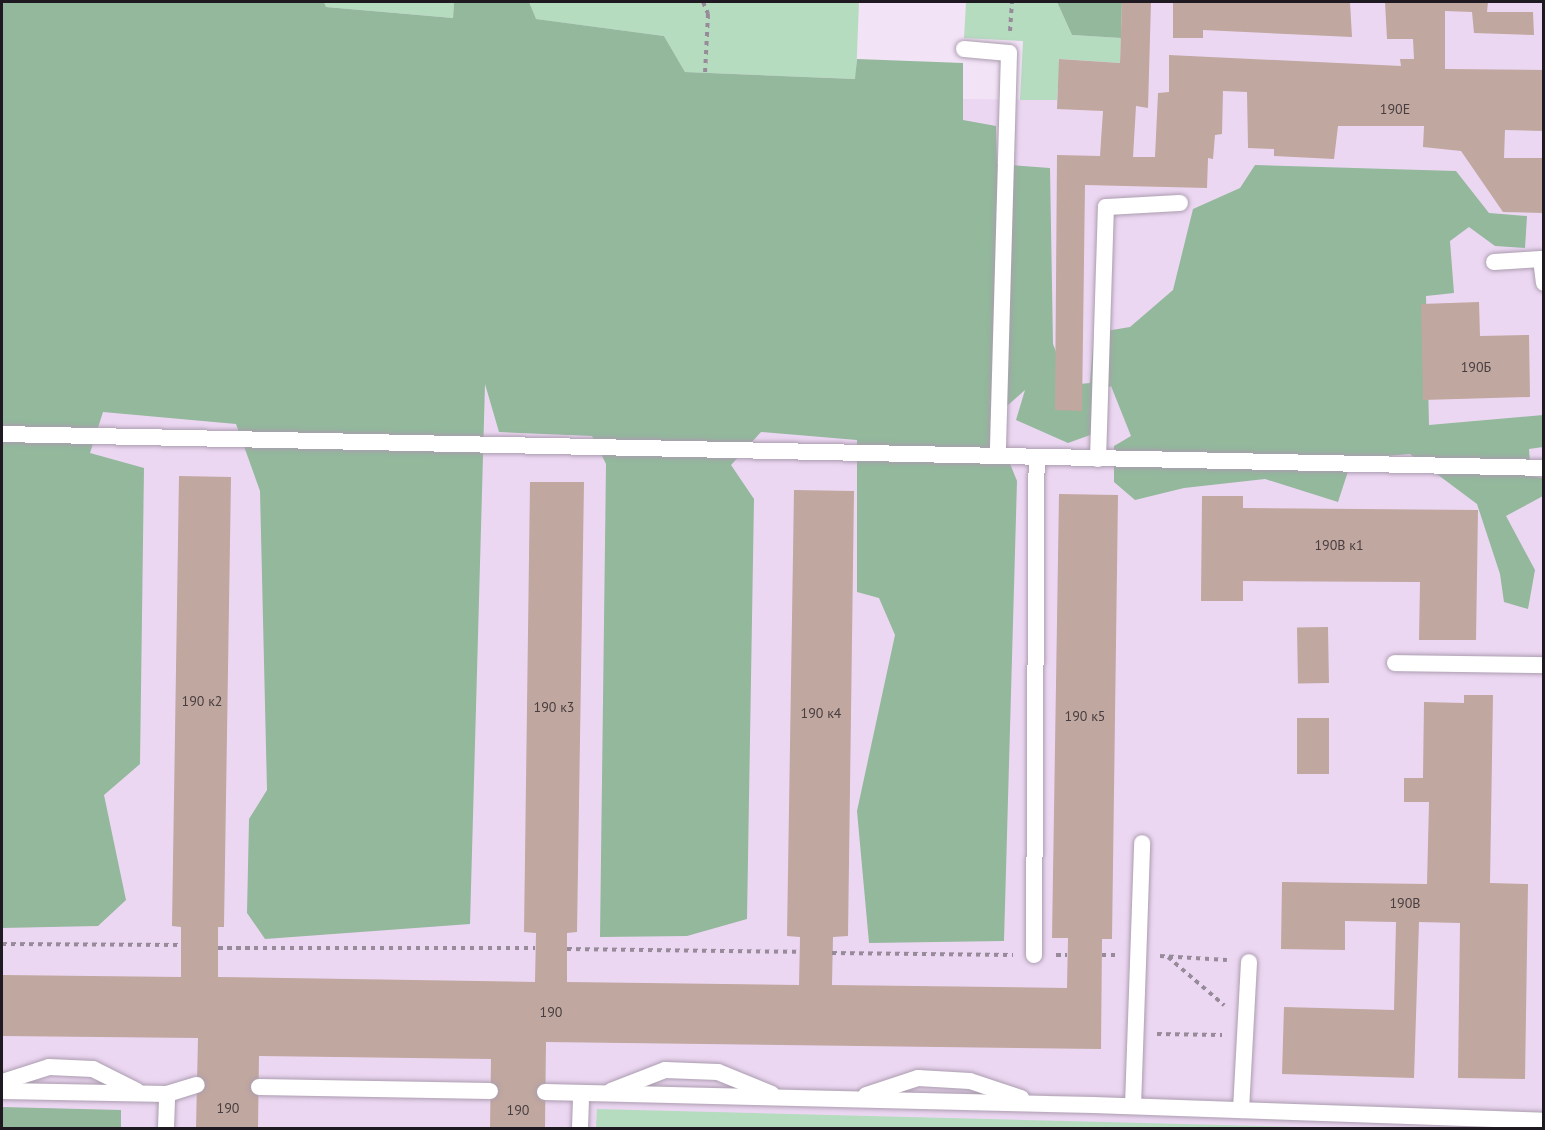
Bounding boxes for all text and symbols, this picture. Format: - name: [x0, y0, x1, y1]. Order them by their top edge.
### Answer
- house number: 190Е: [1380, 101, 1410, 117]
- house number: 190Б: [1461, 359, 1491, 375]
- house number: 190В к1: [1314, 537, 1364, 553]
- house number: 190 к2: [182, 693, 222, 709]
- house number: 190 к3: [534, 699, 574, 715]
- house number: 190 к4: [801, 705, 841, 721]
- house number: 190 к5: [1065, 708, 1105, 724]
- house number: 190В: [1389, 895, 1421, 911]
- house number: 190: [540, 1004, 562, 1020]
- house number: 190: [217, 1100, 239, 1116]
- house number: 190: [507, 1102, 529, 1118]

